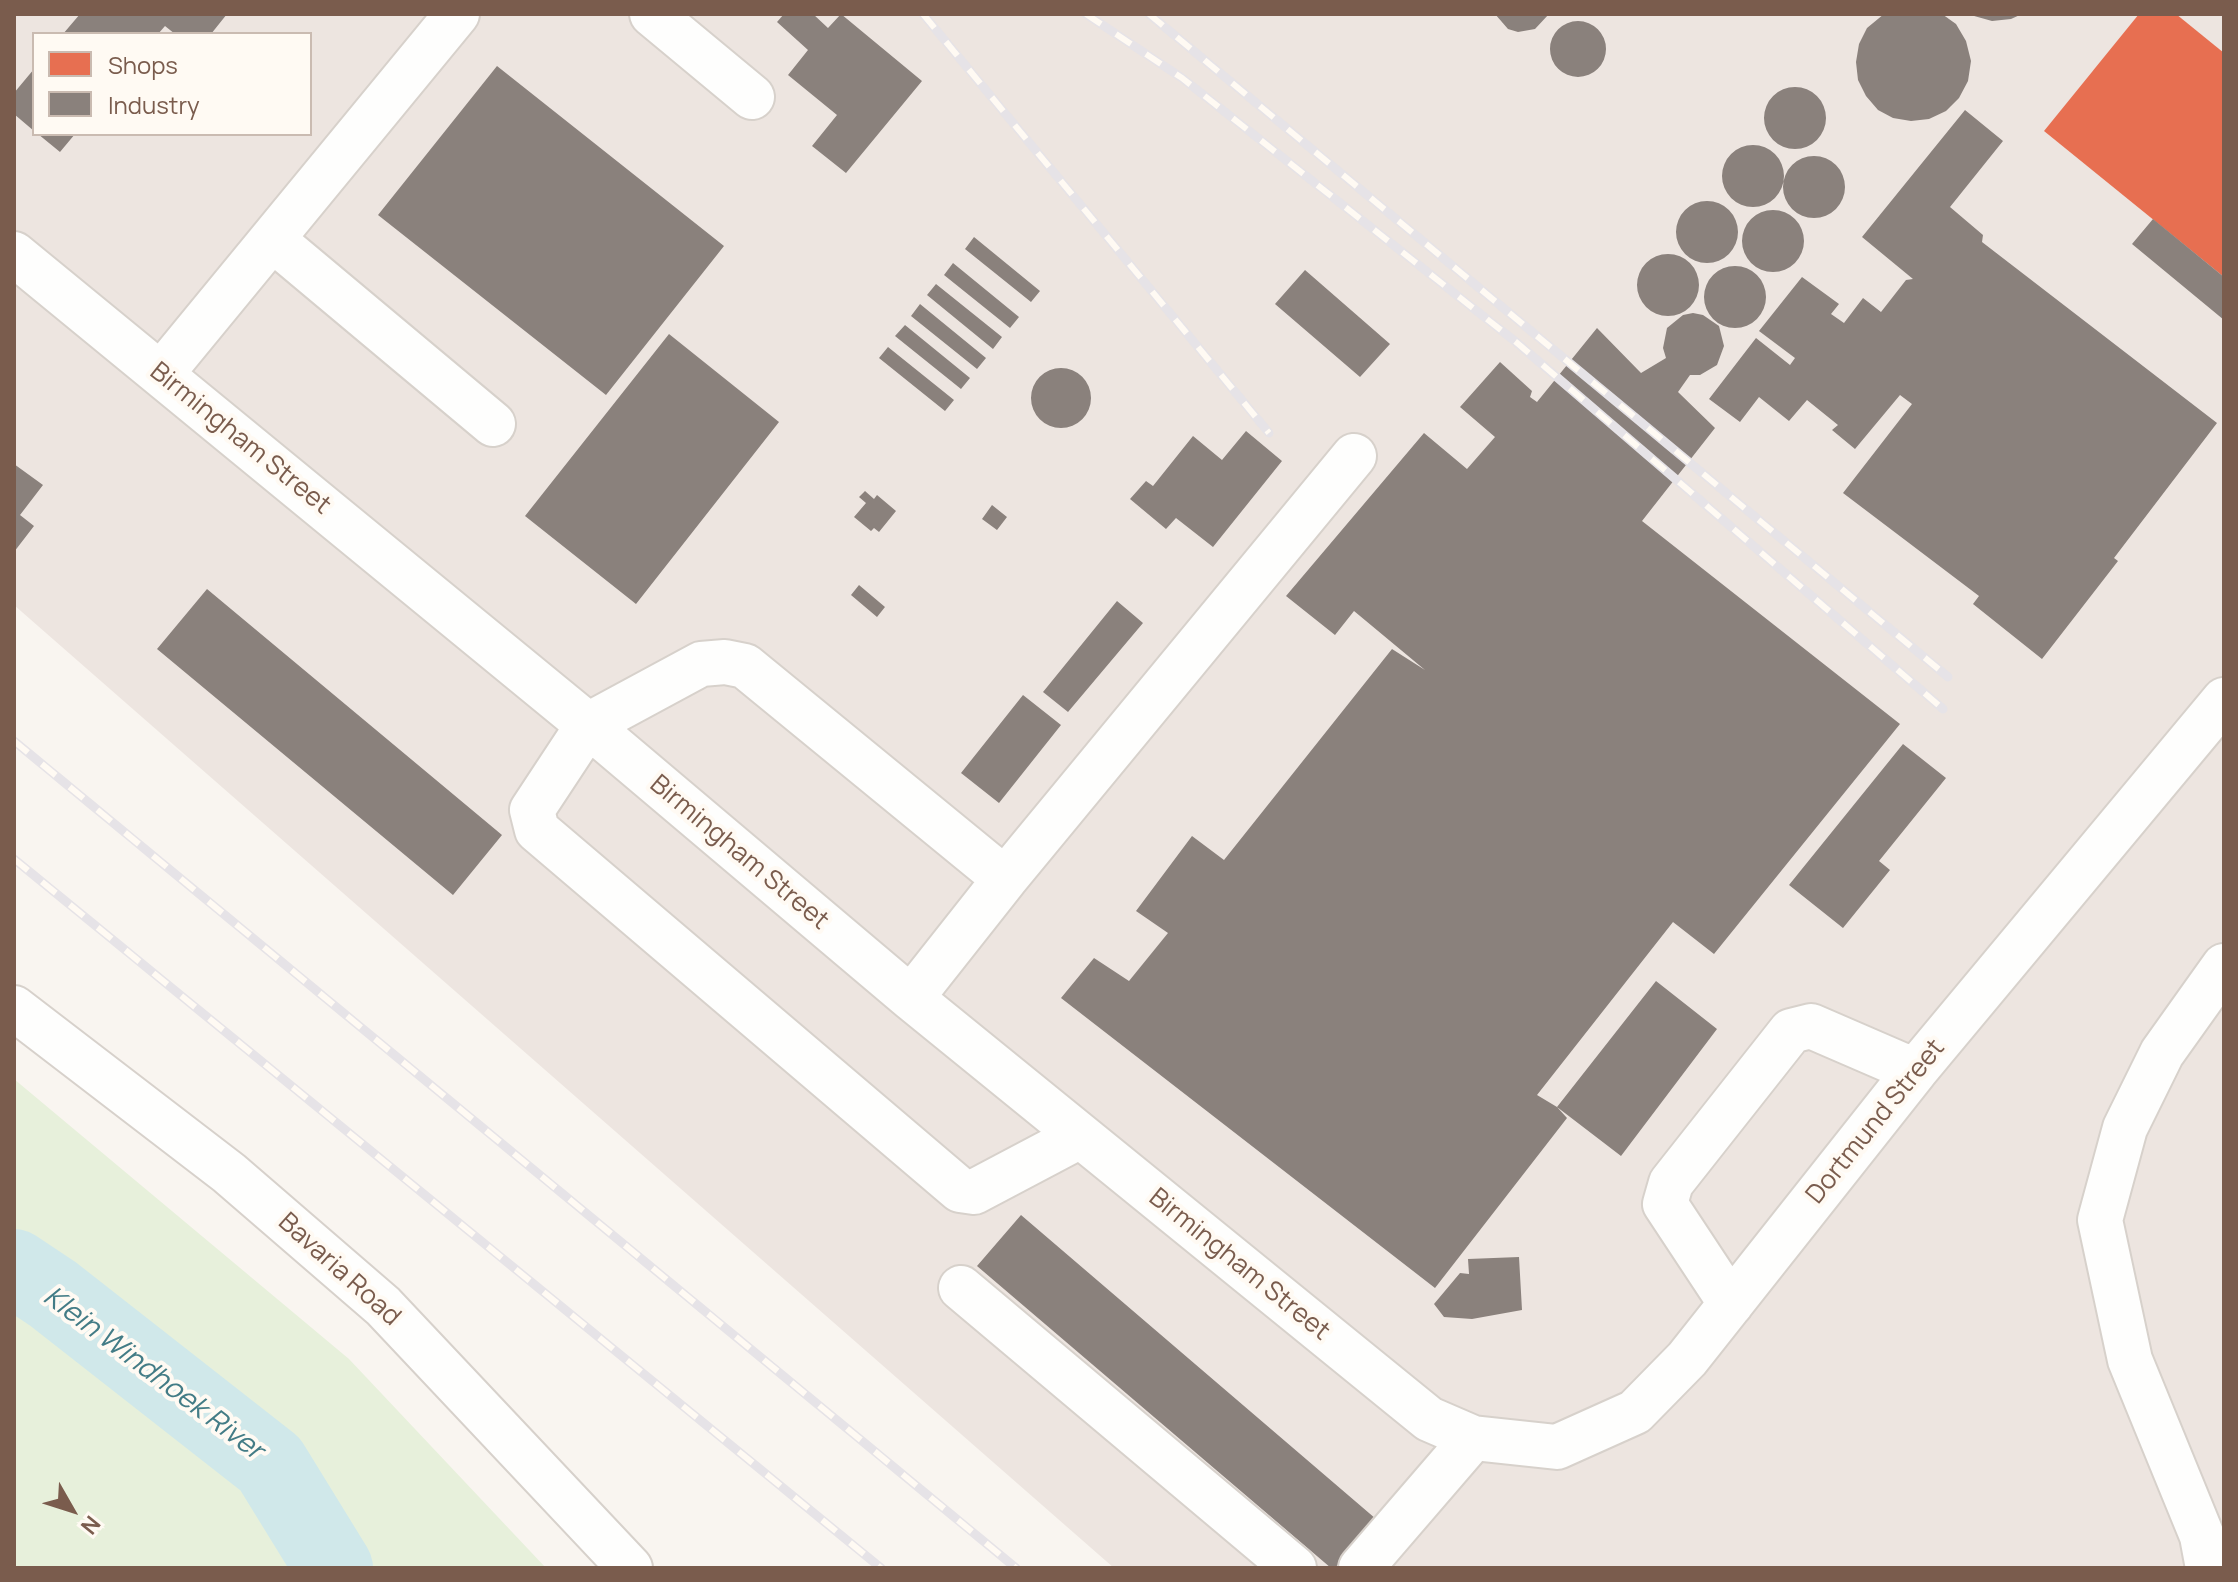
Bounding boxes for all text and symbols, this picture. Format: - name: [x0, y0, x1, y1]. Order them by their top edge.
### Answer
- legend: [32, 32, 312, 136]
- text: Shops: [108, 48, 178, 81]
- text: Industry: [108, 88, 200, 121]
- street label: Birmingham Street: [143, 356, 337, 522]
- street label: Birmingham Street: [643, 769, 835, 937]
- street label: Dortmund Street: [1800, 1034, 1952, 1210]
- street label: Birmingham Street: [1142, 1182, 1336, 1348]
- street label: Bavaria Road: [272, 1207, 406, 1333]
- water label: Klein Windhoek River: [36, 1280, 270, 1468]
- north arrow: [32, 1470, 112, 1550]
- text: N: [74, 1510, 107, 1541]

